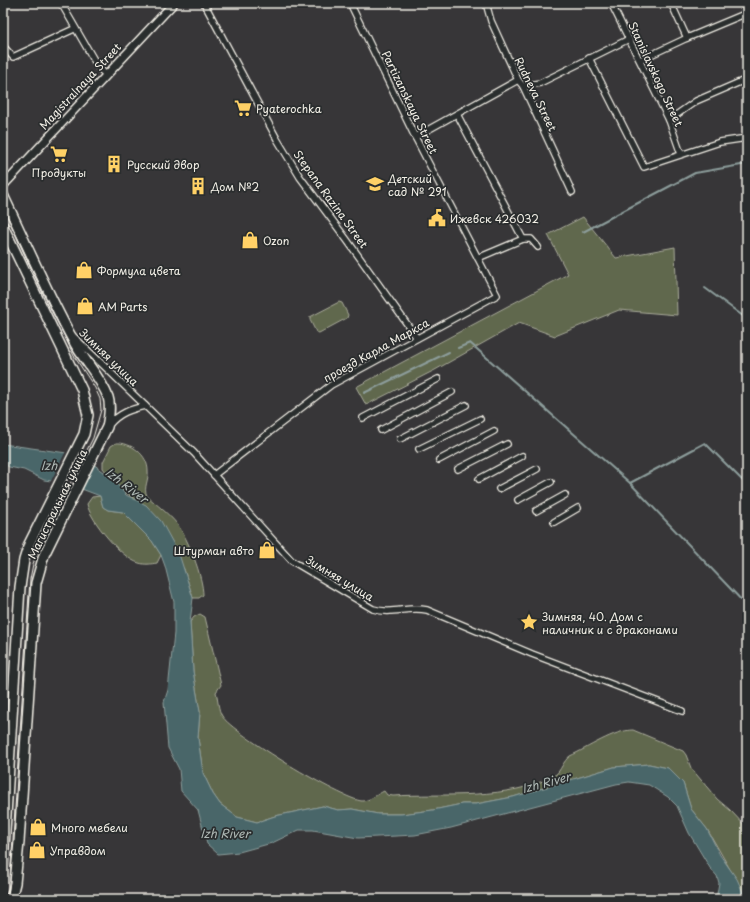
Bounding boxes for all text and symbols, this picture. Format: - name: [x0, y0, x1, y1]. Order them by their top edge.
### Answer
- street label: Stanislavskogo Street: [624, 19, 688, 130]
- street label: Magistralnaya Street: [35, 38, 125, 133]
- street label: Partizanskaya Street: [378, 47, 443, 157]
- street label: Rudneva Street: [511, 54, 562, 135]
- supermarket icon: Pyaterochka: [233, 98, 253, 118]
- place label: Pyaterochka: [256, 100, 322, 117]
- supermarket icon: Продукты: [49, 144, 69, 164]
- street label: Stepana Razina Street: [290, 147, 373, 252]
- building icon: Русский двор: [104, 154, 124, 174]
- place label: Русский двор: [127, 156, 200, 173]
- place label: Продукты: [32, 164, 86, 181]
- place label: Детский сад № 291: [387, 170, 447, 200]
- school or university icon: Детский сад № 291: [365, 174, 385, 194]
- building icon: Дом №2: [188, 176, 208, 196]
- place label: Дом №2: [210, 178, 260, 195]
- public building icon: Ижевск 426032: [427, 208, 447, 228]
- place label: Ижевск 426032: [450, 210, 539, 227]
- shop icon: Ozon: [240, 230, 260, 250]
- place label: Ozon: [263, 232, 289, 249]
- shop icon: Формула цвета: [74, 260, 94, 280]
- place label: Формула цвета: [97, 262, 181, 279]
- shop icon: AM Parts: [75, 296, 95, 316]
- place label: AM Parts: [98, 298, 148, 315]
- street label: проезд Карла Маркса: [320, 314, 432, 386]
- street label: Зимняя улица: [76, 324, 142, 390]
- street label: Магистральная улица: [23, 446, 91, 562]
- water label: Izh: [41, 456, 58, 474]
- water label: Izh River: [102, 463, 153, 508]
- shop icon: Штурман авто: [257, 540, 277, 560]
- place label: Штурман авто: [174, 542, 254, 559]
- street label: Зимняя улица: [303, 551, 377, 605]
- place label: Зимняя, 40. Дом с наличник и с драконами: [542, 608, 678, 638]
- place icon: Зимняя, 40. Дом с наличник и с драконами: [519, 612, 539, 632]
- water label: Izh River: [520, 766, 574, 797]
- shop icon: Много мебели: [28, 817, 48, 837]
- place label: Много мебели: [51, 819, 128, 836]
- water label: Izh River: [200, 824, 251, 842]
- shop icon: Управдом: [27, 840, 47, 860]
- place label: Управдом: [50, 842, 106, 859]

